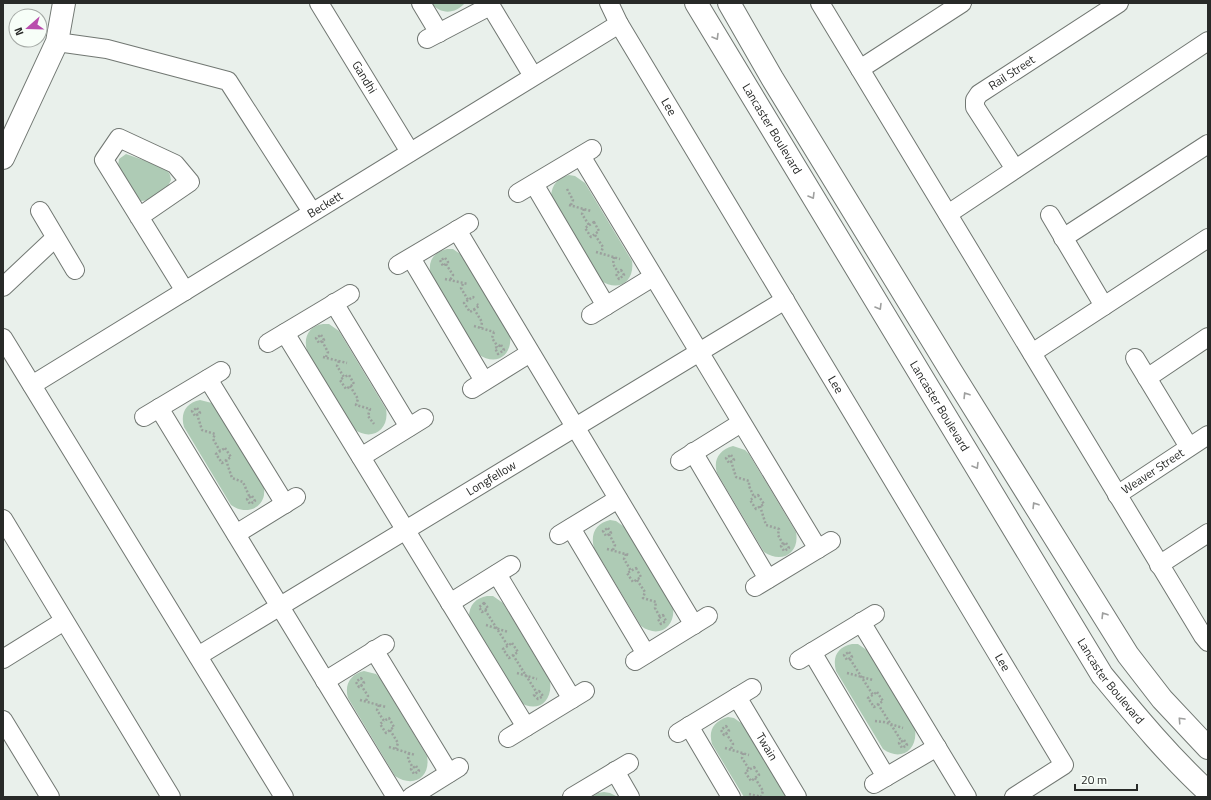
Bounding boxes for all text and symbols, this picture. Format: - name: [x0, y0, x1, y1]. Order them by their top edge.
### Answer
- north arrow: [8, 8, 48, 48]
- text: N: [10, 25, 27, 38]
- one-way arrow: [711, 33, 718, 40]
- street label: Rail Street: [984, 50, 1039, 95]
- street label: Gandhi: [347, 57, 382, 97]
- street label: Lancaster Boulevard: [738, 80, 807, 178]
- street label: Lee: [657, 94, 682, 119]
- street label: Beckett: [303, 186, 347, 223]
- one-way arrow: [807, 192, 814, 199]
- one-way arrow: [875, 303, 882, 310]
- street label: Lancaster Boulevard: [905, 357, 975, 455]
- street label: Lee: [823, 372, 849, 397]
- one-way arrow: [963, 392, 971, 399]
- street label: Weaver Street: [1117, 443, 1189, 499]
- street label: Longfellow: [462, 455, 520, 500]
- one-way arrow: [971, 462, 978, 469]
- one-way arrow: [1032, 502, 1040, 509]
- one-way arrow: [1101, 613, 1108, 620]
- street label: Lancaster Boulevard: [1073, 634, 1149, 728]
- street label: Lee: [990, 650, 1016, 675]
- one-way arrow: [1179, 717, 1186, 724]
- street label: Twain: [751, 729, 783, 764]
- scale bar: [1075, 766, 1137, 792]
- text: 20 m: [1081, 770, 1107, 789]

